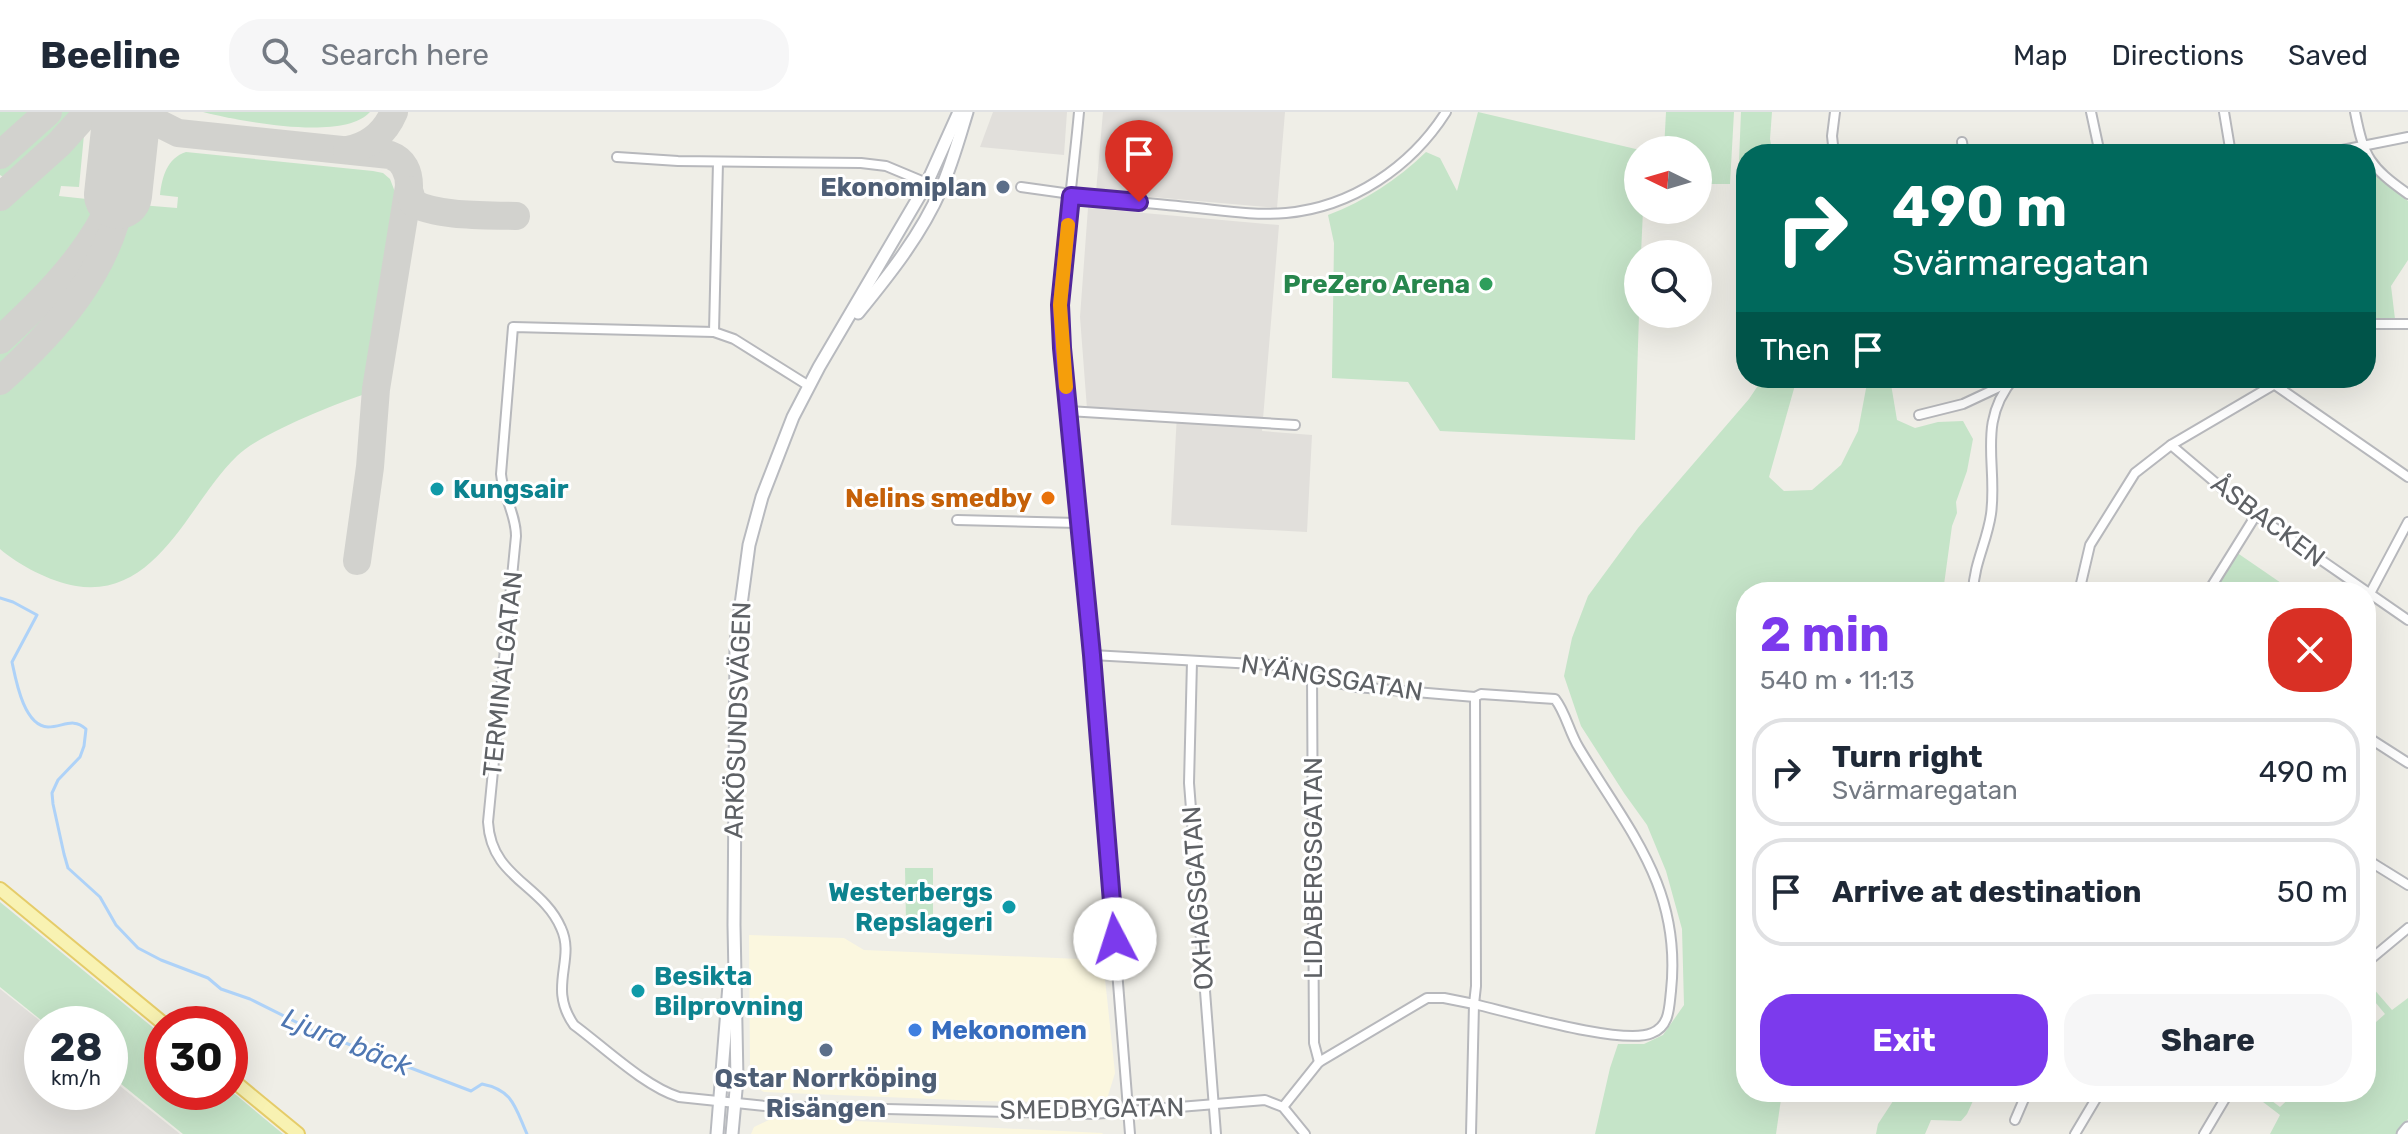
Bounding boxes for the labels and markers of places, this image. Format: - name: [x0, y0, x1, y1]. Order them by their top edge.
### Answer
- pin: [1105, 120, 1173, 202]
- place label: Ekonomiplan: [820, 172, 987, 203]
- marker: Ekonomiplan: [994, 178, 1012, 196]
- place label: PreZero Arena: [1283, 269, 1470, 300]
- marker: PreZero Arena: [1477, 275, 1495, 293]
- place label: Kungsair: [453, 474, 569, 505]
- marker: Kungsair: [428, 480, 446, 498]
- place label: Nelins smedby: [845, 483, 1032, 514]
- marker: Nelins smedby: [1039, 489, 1057, 507]
- place label: Westerbergs Repslageri: [828, 877, 993, 938]
- marker: Westerbergs Repslageri: [1000, 898, 1018, 916]
- place label: Besikta Bilprovning: [654, 961, 803, 1022]
- marker: Besikta Bilprovning: [629, 982, 647, 1000]
- place label: Mekonomen: [931, 1015, 1087, 1046]
- marker: Mekonomen: [906, 1021, 924, 1039]
- marker: Qstar Norrköping Risängen: [817, 1041, 835, 1059]
- place label: Qstar Norrköping Risängen: [715, 1063, 937, 1124]

